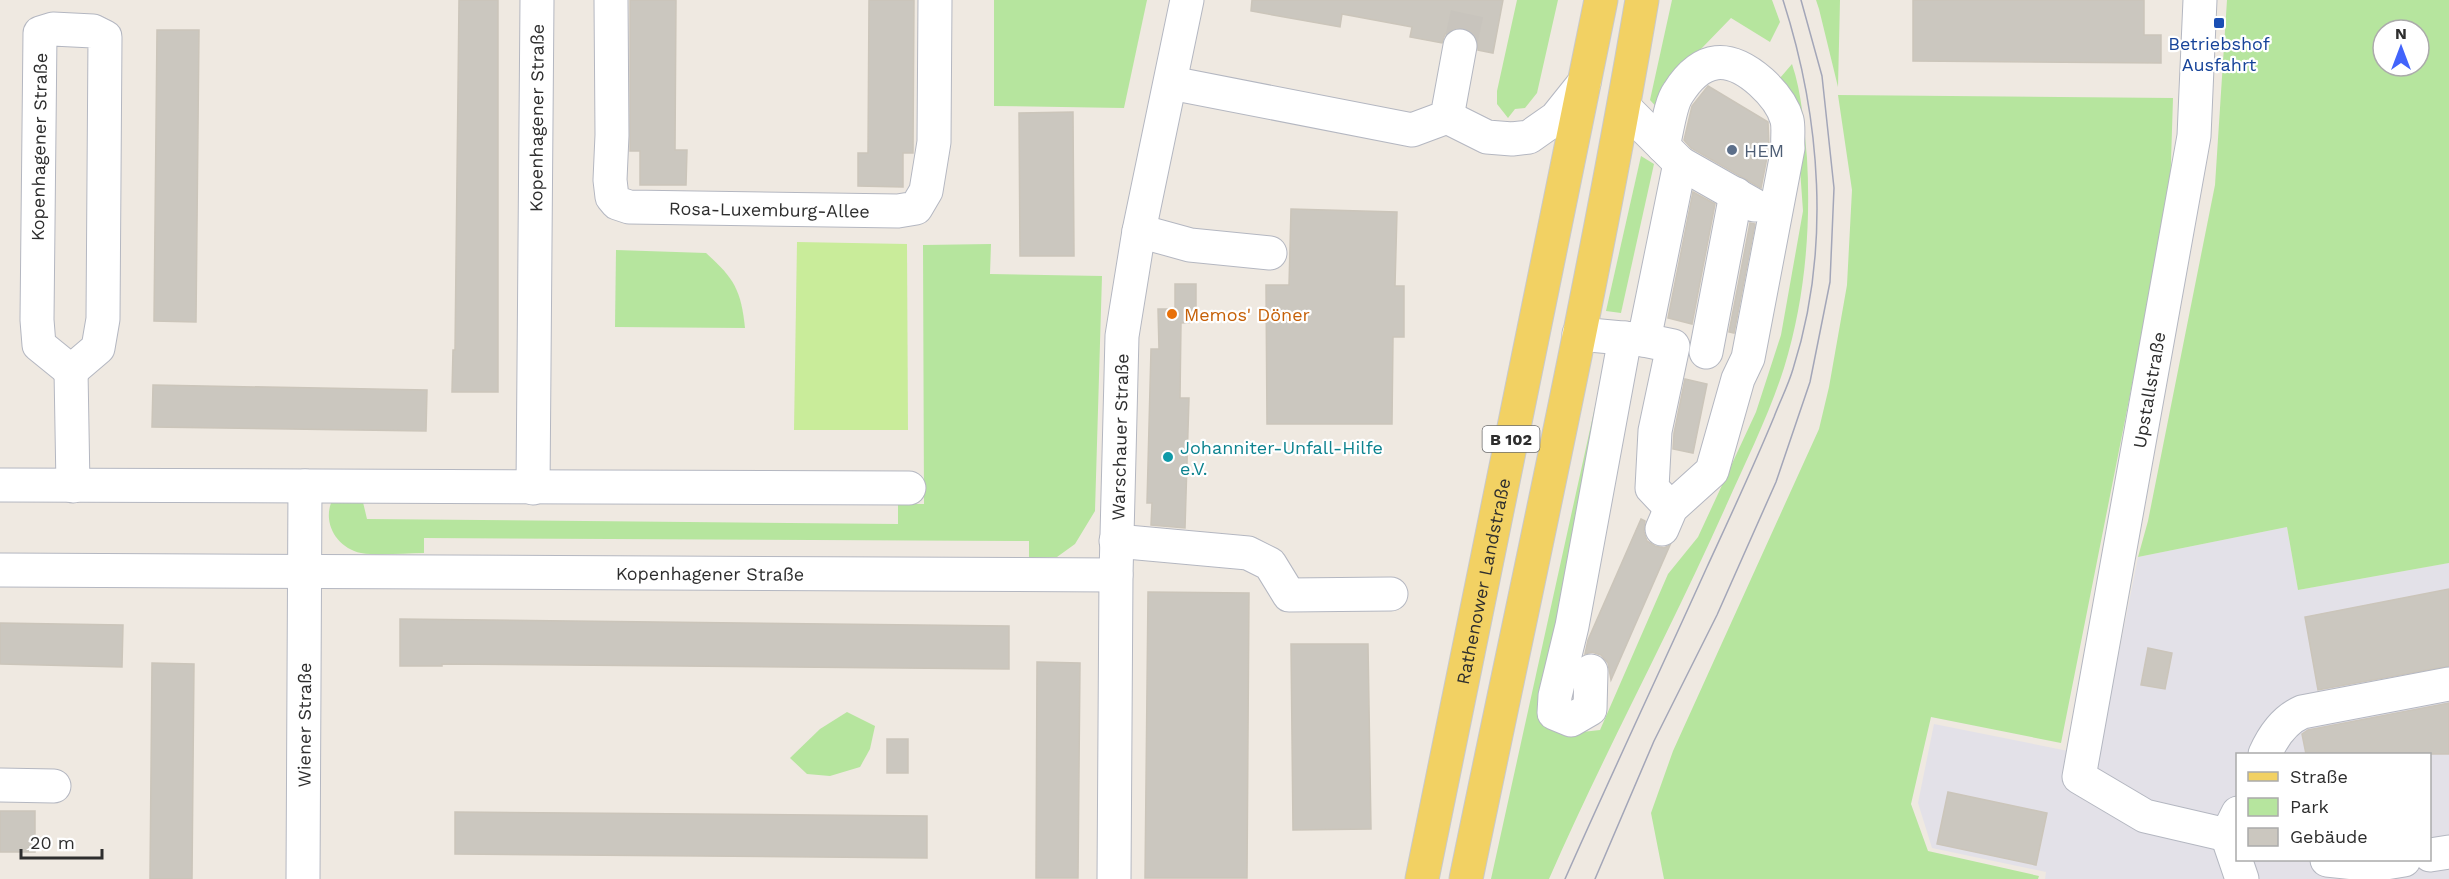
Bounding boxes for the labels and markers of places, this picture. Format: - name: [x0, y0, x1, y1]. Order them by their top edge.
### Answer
- marker: Betriebshof Ausfahrt: [2212, 16, 2226, 30]
- place label: Betriebshof Ausfahrt: [2168, 33, 2270, 75]
- place label: HEM: [1744, 140, 1784, 161]
- marker: HEM: [1725, 143, 1739, 157]
- place label: Memos' Döner: [1184, 304, 1310, 325]
- marker: Memos' Döner: [1165, 307, 1179, 321]
- place label: Johanniter-Unfall-Hilfe e.V.: [1180, 437, 1383, 479]
- marker: Johanniter-Unfall-Hilfe e.V.: [1161, 450, 1175, 464]

